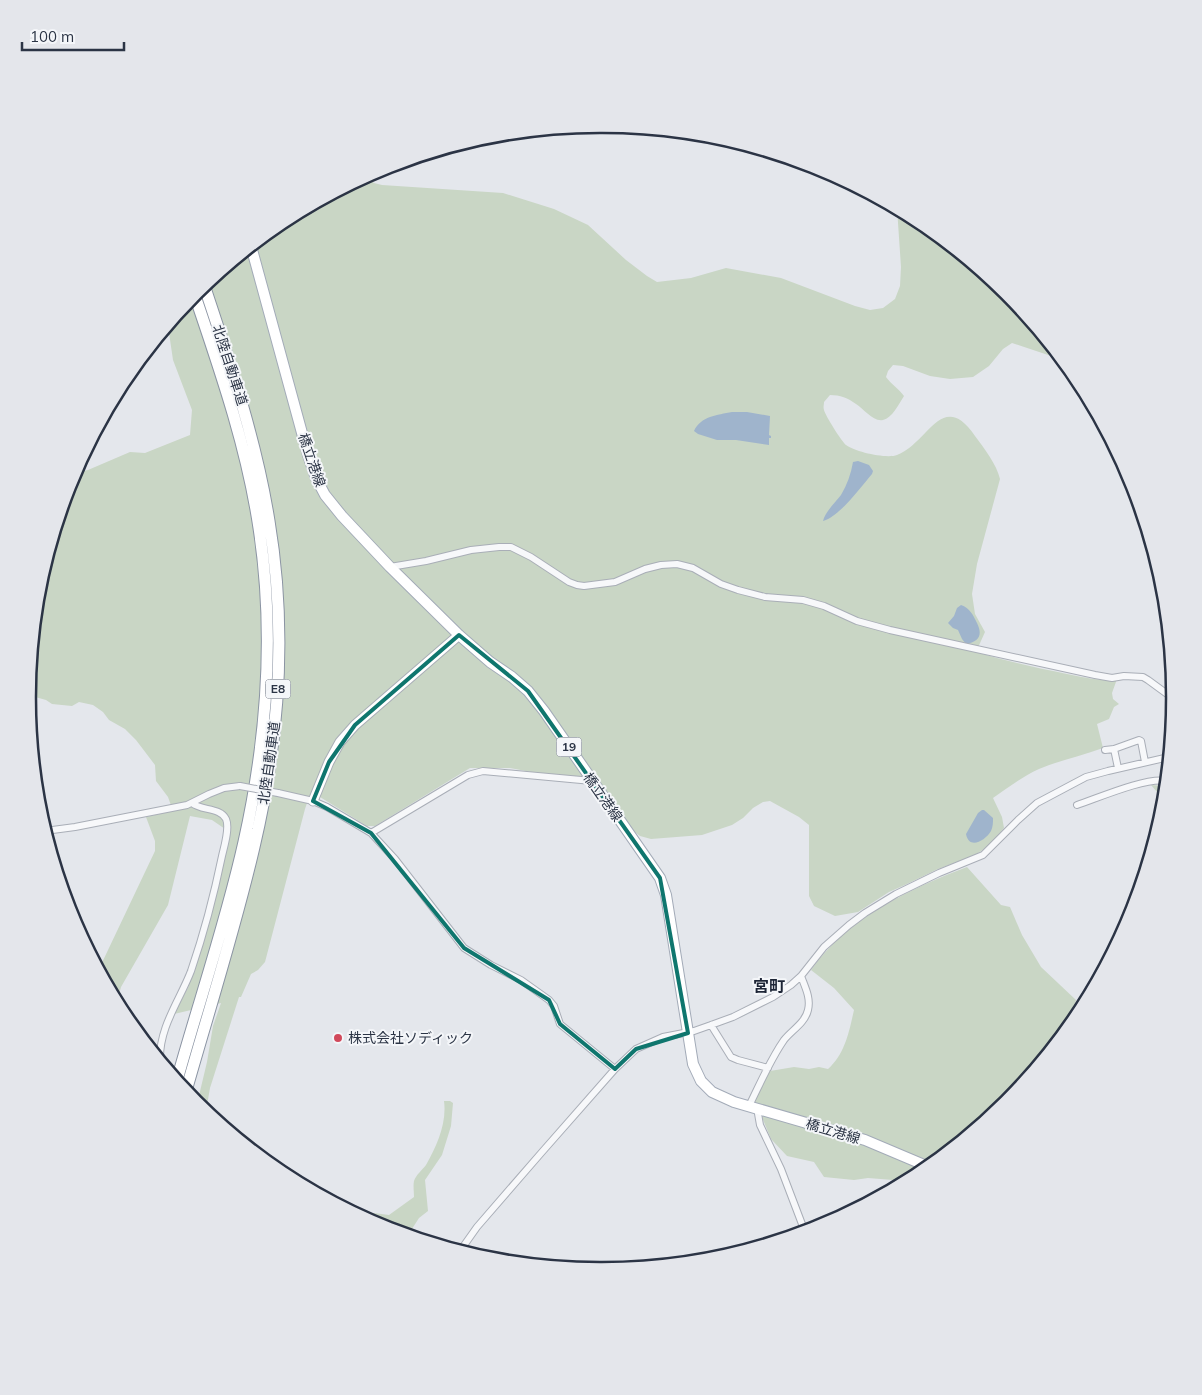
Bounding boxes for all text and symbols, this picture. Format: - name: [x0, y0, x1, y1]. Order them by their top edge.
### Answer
- scale bar: [22, 20, 125, 52]
- text: 100 m: [30, 27, 74, 46]
- street label: 北陸自動車道: [208, 322, 252, 408]
- street label: 橋立港線: [294, 431, 330, 489]
- road number: E8: [266, 680, 290, 699]
- street label: 北陸自動車道: [254, 720, 284, 806]
- road number: 19: [556, 738, 582, 756]
- street label: 橋立港線: [580, 769, 626, 825]
- district label: 宮町: [753, 976, 785, 996]
- place label: 株式会社ソディック: [348, 1029, 473, 1047]
- marker: 株式会社ソディック: [332, 1032, 344, 1044]
- street label: 橋立港線: [804, 1114, 862, 1148]

